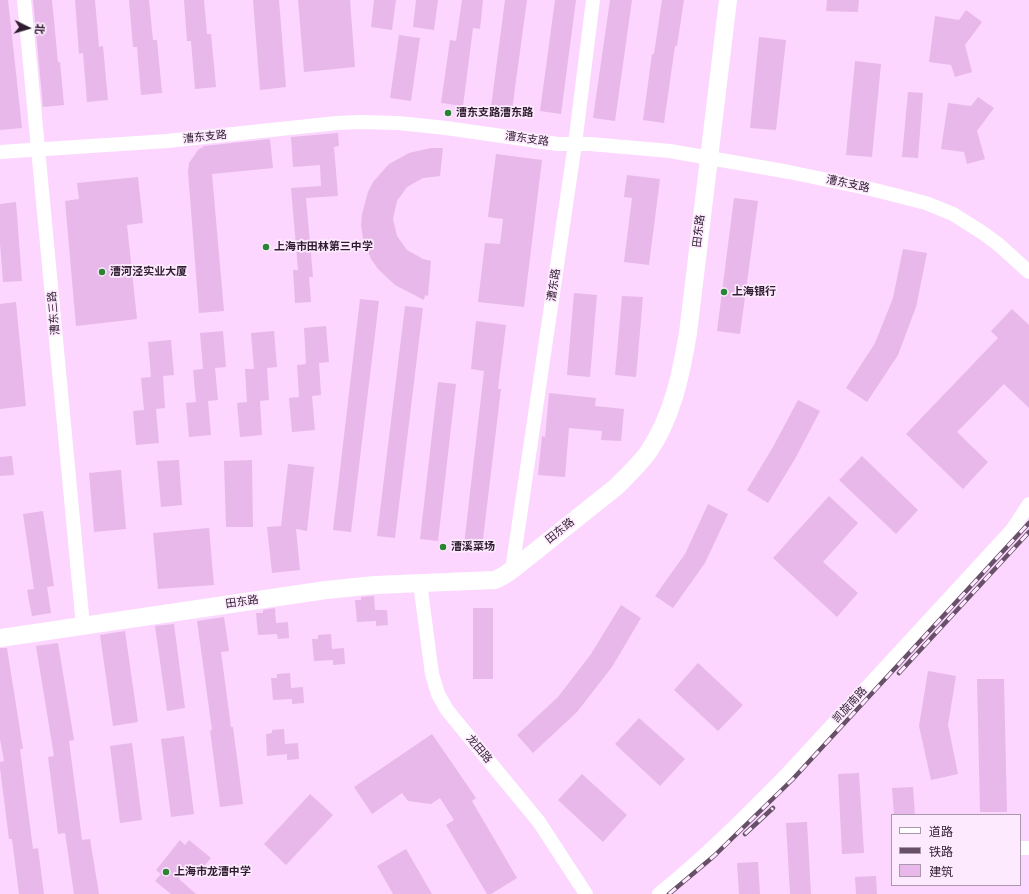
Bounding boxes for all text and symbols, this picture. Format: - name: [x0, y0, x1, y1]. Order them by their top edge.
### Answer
- north arrow: [8, 8, 48, 48]
- text: 北: [33, 23, 47, 35]
- place label: 漕东支路漕东路: [456, 106, 533, 120]
- marker: 漕东支路漕东路: [443, 108, 453, 118]
- street label: 漕东支路: [182, 128, 228, 146]
- street label: 漕东支路: [504, 129, 550, 149]
- street label: 漕东支路: [825, 173, 871, 195]
- street label: 田东路: [690, 214, 708, 248]
- place label: 上海市田林第三中学: [274, 240, 373, 254]
- marker: 上海市田林第三中学: [261, 242, 271, 252]
- place label: 漕河泾实业大厦: [110, 265, 187, 279]
- marker: 漕河泾实业大厦: [97, 267, 107, 277]
- street label: 漕东路: [545, 268, 563, 302]
- place label: 上海银行: [732, 285, 776, 299]
- marker: 上海银行: [719, 287, 729, 297]
- street label: 漕东三路: [46, 291, 62, 335]
- street label: 田东路: [543, 516, 577, 546]
- place label: 漕溪菜场: [451, 540, 495, 554]
- marker: 漕溪菜场: [438, 542, 448, 552]
- street label: 田东路: [225, 593, 259, 611]
- street label: 凯旋南路: [830, 684, 870, 726]
- street label: 龙田路: [463, 732, 495, 766]
- legend: [891, 814, 1021, 886]
- text: 道路: [929, 824, 953, 839]
- text: 铁路: [929, 844, 953, 859]
- text: 建筑: [929, 864, 953, 879]
- place label: 上海市龙漕中学: [174, 865, 251, 879]
- marker: 上海市龙漕中学: [161, 867, 171, 877]

